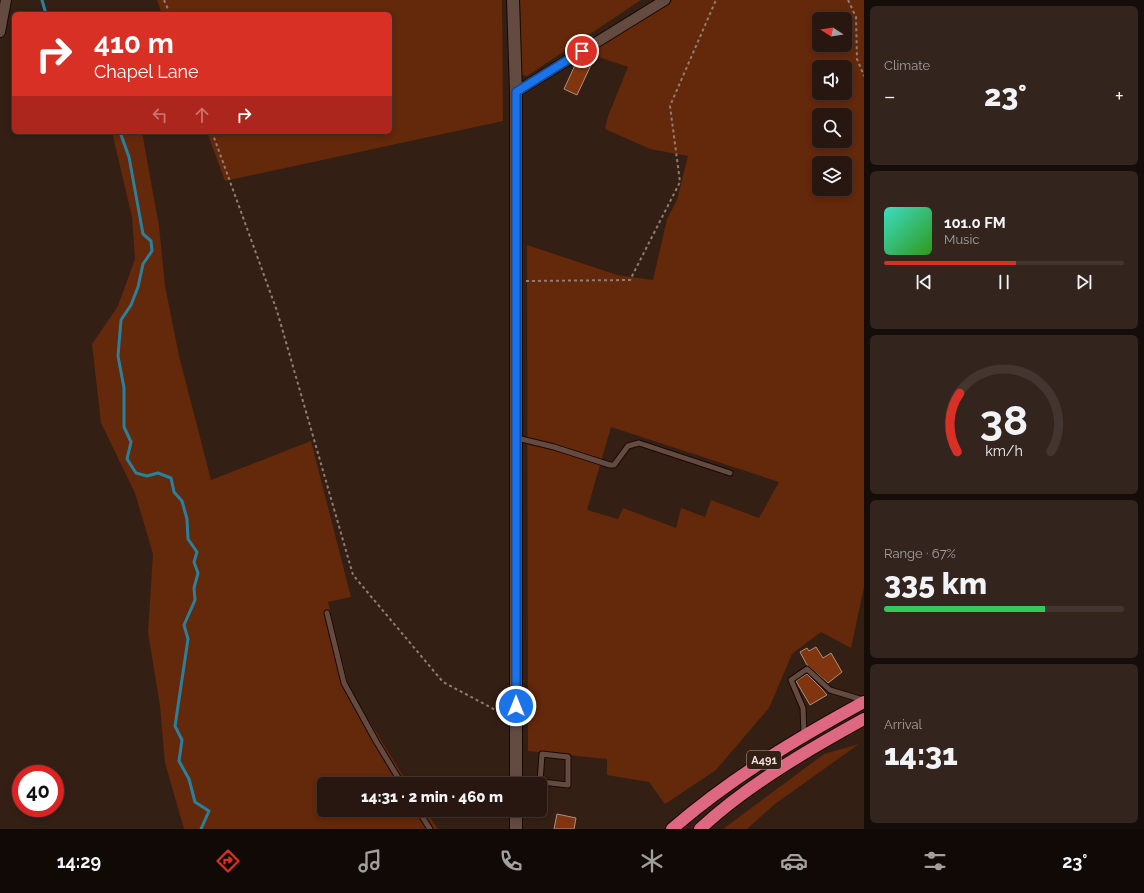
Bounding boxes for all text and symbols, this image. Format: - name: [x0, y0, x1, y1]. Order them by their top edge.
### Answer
- north arrow: [812, 12, 852, 52]
- map controls: [812, 12, 852, 196]
- text: 410 m: [94, 27, 174, 60]
- icon: right: [28, 28, 80, 80]
- pin: [565, 34, 599, 68]
- icon: arrive: [571, 40, 593, 62]
- text: Climate: [884, 58, 930, 73]
- button: sound: [812, 60, 852, 100]
- text: Chapel Lane: [94, 61, 199, 82]
- text: 23°: [984, 78, 1027, 113]
- text: −: [884, 83, 896, 109]
- text: +: [1115, 83, 1124, 109]
- icon: left: [149, 104, 171, 126]
- icon: ahead: [191, 104, 213, 126]
- icon: right: [233, 104, 255, 126]
- button: search: [812, 108, 852, 148]
- button: layers: [812, 156, 852, 196]
- text: 101.0 FM: [944, 214, 1006, 232]
- text: Music: [944, 232, 979, 247]
- icon: previous: [913, 271, 935, 293]
- icon: pause: [993, 271, 1015, 293]
- icon: next: [1073, 271, 1095, 293]
- text: 38: [980, 396, 1028, 445]
- text: km/h: [985, 443, 1023, 459]
- text: Range · 67%: [884, 546, 956, 561]
- text: 335 km: [884, 566, 987, 601]
- position arrow: [495, 685, 537, 727]
- text: Arrival: [884, 717, 922, 732]
- text: 14:31: [884, 737, 958, 772]
- road number: A491: [747, 751, 781, 769]
- speed limit sign: 40: [12, 765, 64, 817]
- text: 14:31 · 2 min · 460 m: [361, 788, 503, 806]
- icon: directions: [214, 847, 242, 875]
- icon: music: [356, 847, 384, 875]
- icon: phone: [497, 847, 525, 875]
- icon: climate: [638, 847, 666, 875]
- icon: car: [780, 847, 808, 875]
- icon: filters: [921, 847, 949, 875]
- text: 14:29: [57, 851, 101, 872]
- text: 23°: [1062, 851, 1087, 872]

